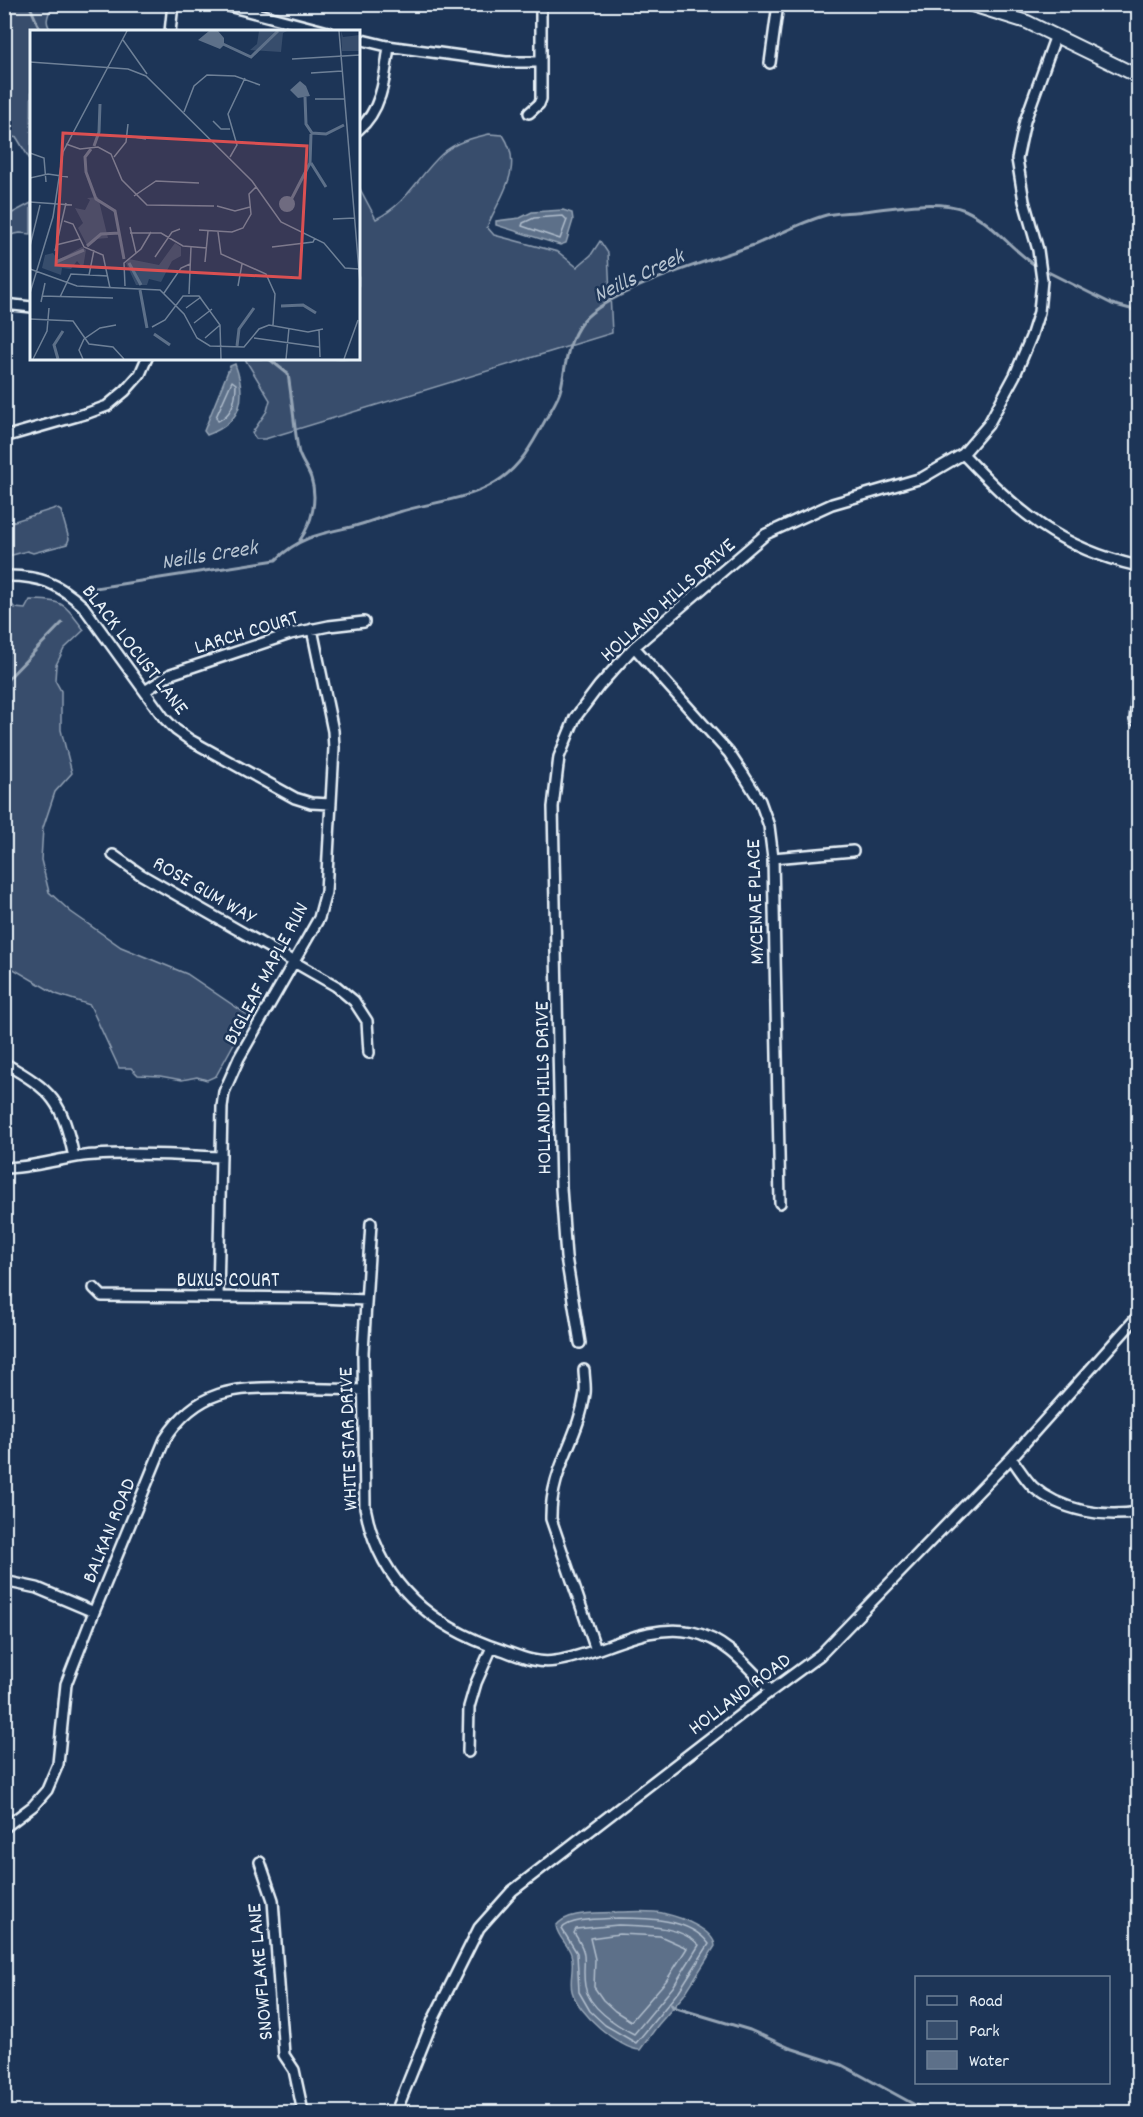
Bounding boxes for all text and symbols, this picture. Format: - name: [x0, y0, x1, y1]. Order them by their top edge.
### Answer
- inset map: [30, 30, 360, 360]
- water label: Neills Creek: [589, 242, 692, 312]
- street label: HOLLAND HILLS DRIVE: [595, 532, 744, 670]
- water label: Neills Creek: [159, 533, 262, 579]
- street label: BLACK LOCUST LANE: [73, 579, 195, 723]
- street label: LARCH COURT: [191, 604, 303, 664]
- street label: MYCENAE PLACE: [740, 838, 774, 965]
- street label: ROSE GUM WAY: [146, 850, 262, 934]
- street label: BIGLEAF MAPLE RUN: [217, 898, 318, 1051]
- street label: HOLLAND HILLS DRIVE: [528, 1001, 562, 1175]
- street label: BUXUS COURT: [177, 1267, 280, 1297]
- street label: WHITE STAR DRIVE: [332, 1366, 367, 1511]
- street label: BALKAN ROAD: [76, 1474, 146, 1588]
- street label: HOLLAND ROAD: [683, 1647, 799, 1744]
- street label: SNOWFLAKE LANE: [241, 1902, 283, 2041]
- legend: [915, 1976, 1110, 2084]
- text: Road: [969, 1990, 1003, 2015]
- text: Park: [969, 2020, 1000, 2045]
- text: Water: [969, 2050, 1009, 2075]

